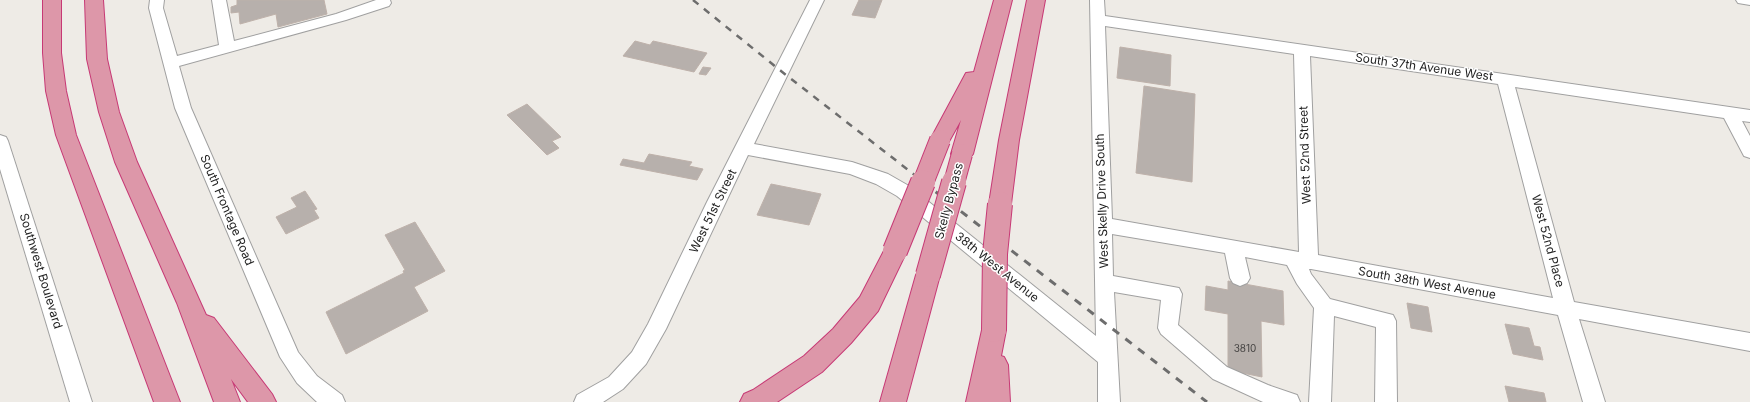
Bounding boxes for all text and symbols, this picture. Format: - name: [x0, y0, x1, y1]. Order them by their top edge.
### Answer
- street label: South 37th Avenue West: [1354, 49, 1494, 84]
- street label: West 52nd Street: [1295, 106, 1314, 204]
- street label: West Skelly Drive South: [1092, 133, 1111, 269]
- street label: South Frontage Road: [197, 152, 258, 268]
- street label: Skelly Bypass: [931, 161, 966, 241]
- street label: West 51st Street: [686, 166, 739, 255]
- street label: West 52nd Place: [1529, 193, 1568, 289]
- street label: Southwest Boulevard: [17, 211, 66, 330]
- street label: 38th West Avenue: [952, 228, 1042, 305]
- street label: South 38th West Avenue: [1357, 263, 1497, 302]
- house number: 3810: [1234, 342, 1256, 354]

